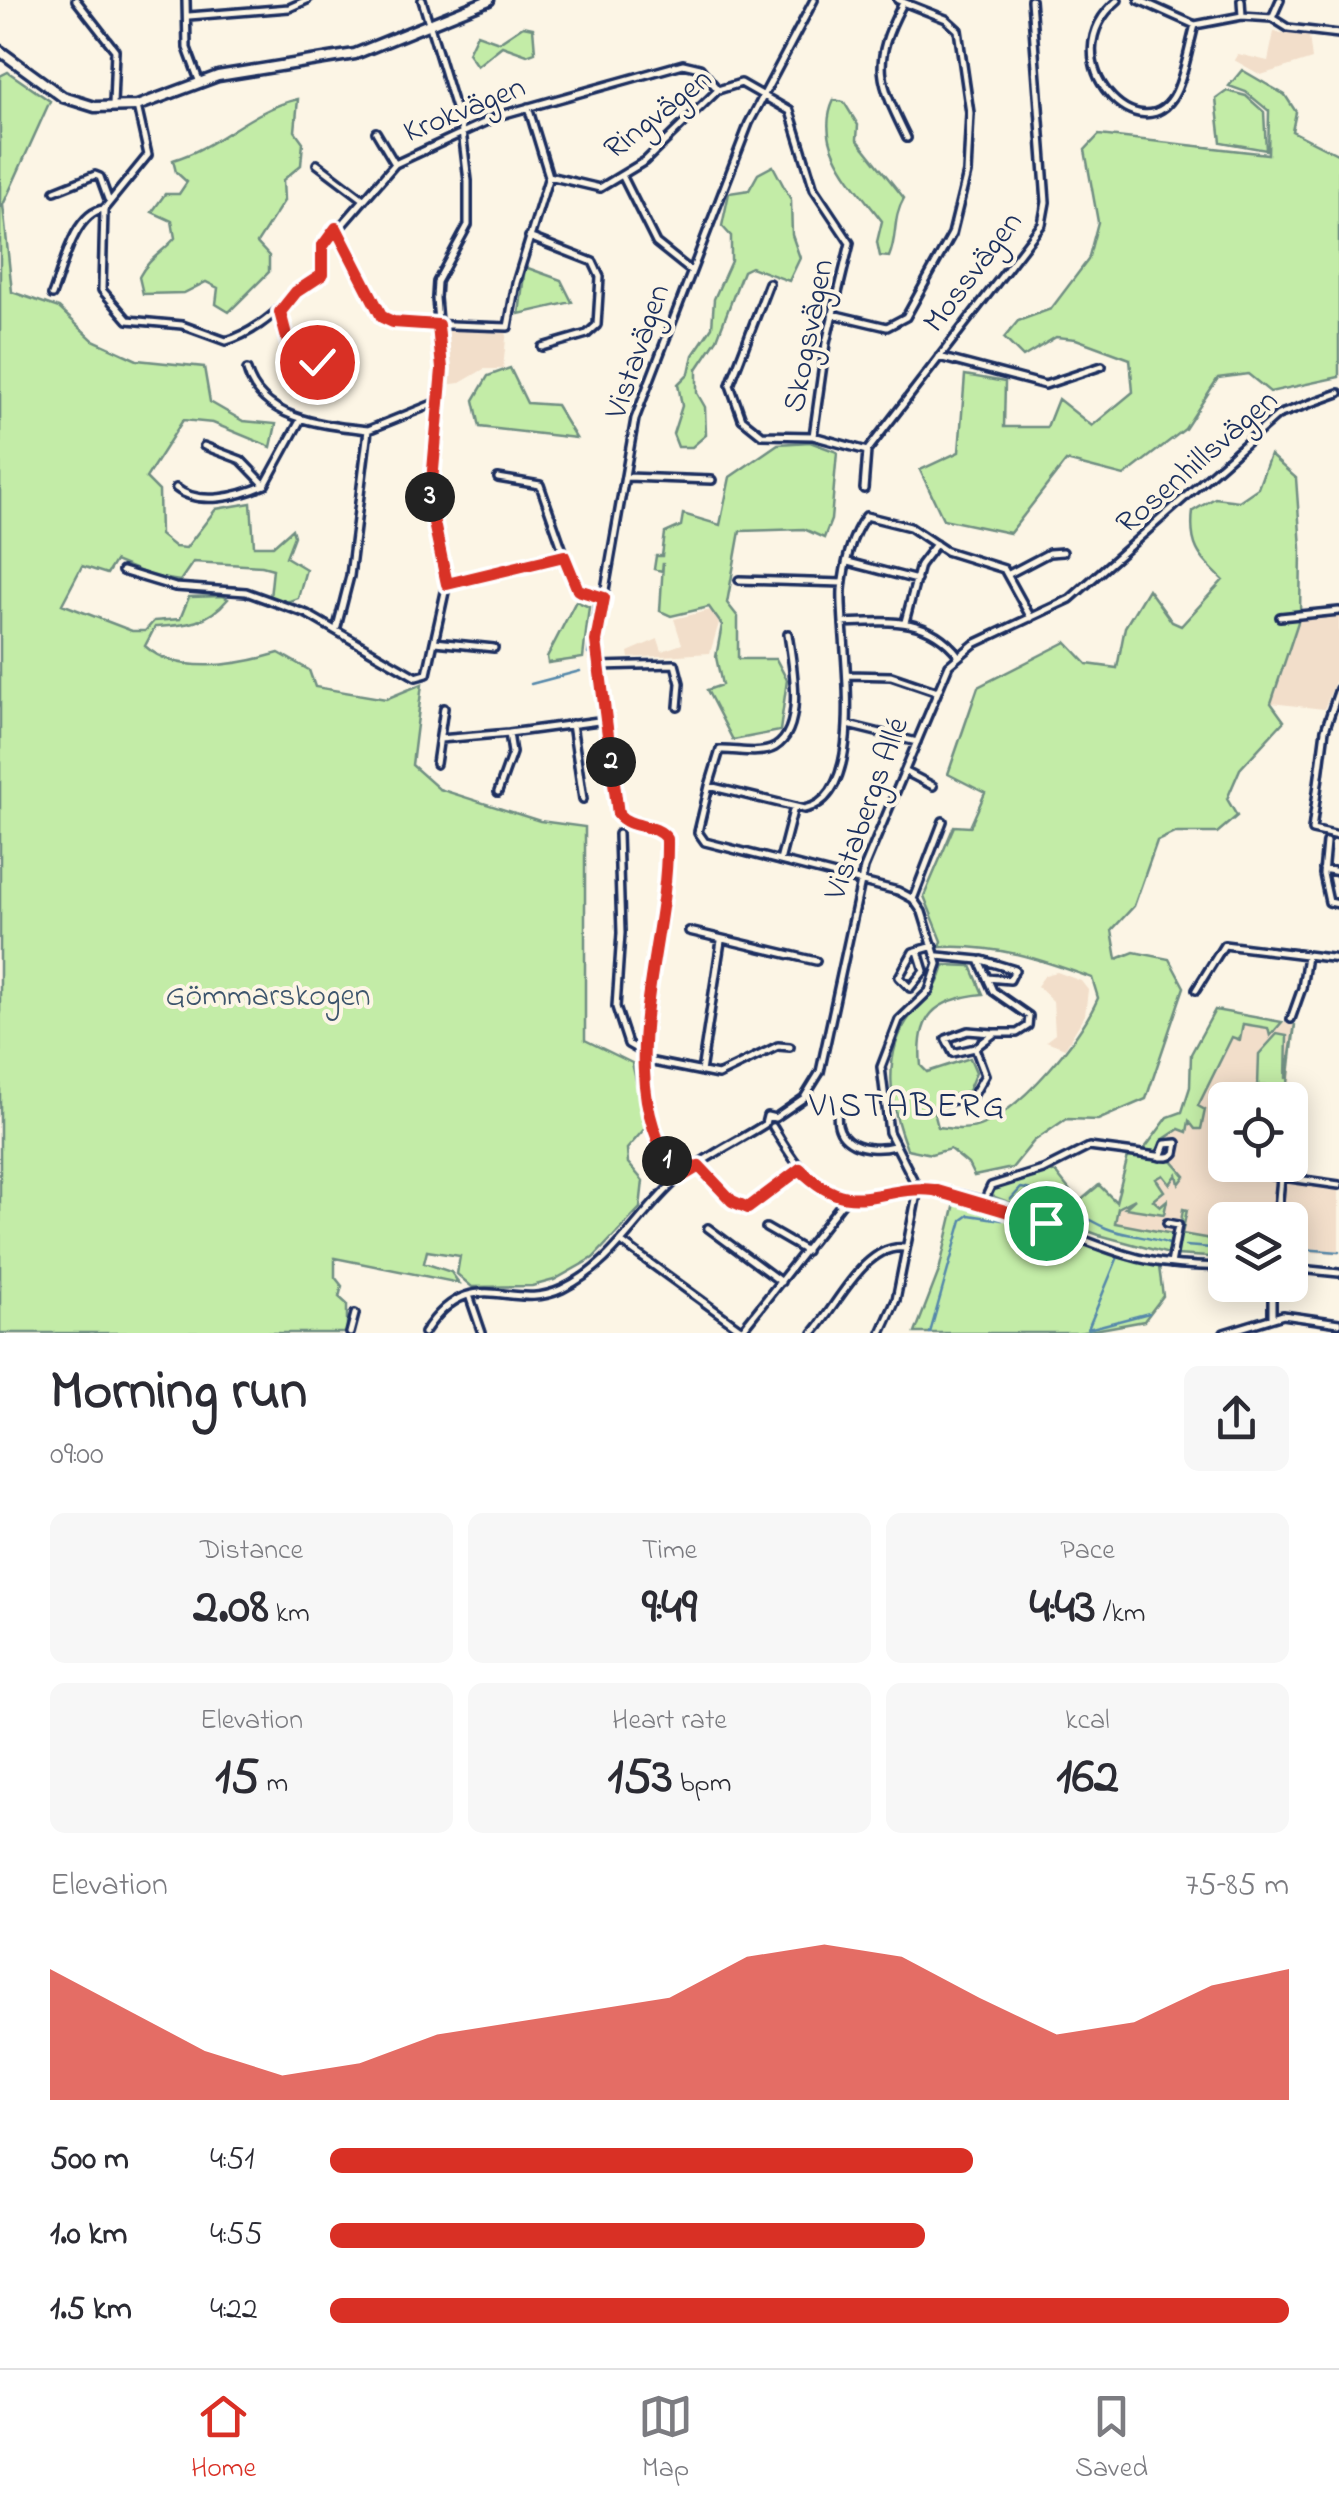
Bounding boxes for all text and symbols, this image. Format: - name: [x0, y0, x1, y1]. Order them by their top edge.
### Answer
- street label: Ringvägen: [595, 57, 723, 173]
- street label: Krokvägen: [397, 65, 533, 157]
- street label: Mossvägen: [913, 202, 1035, 344]
- street label: Skogsvägen: [772, 255, 848, 417]
- street label: Vistavägen: [594, 278, 684, 427]
- pin: [275, 320, 360, 405]
- icon: check: [290, 335, 345, 390]
- street label: Rosenhillsvägen: [1106, 379, 1290, 547]
- pin: 3: [405, 472, 455, 522]
- text: 3: [424, 476, 436, 517]
- street label: Vistabergs Allé: [813, 710, 923, 908]
- pin: 2: [586, 737, 636, 787]
- text: 2: [604, 741, 618, 782]
- park label: Gömmarskogen: [165, 974, 371, 1021]
- district label: VISTABERG: [808, 1082, 1007, 1133]
- map controls: [1208, 1082, 1308, 1302]
- button: locate: [1208, 1082, 1308, 1182]
- pin: 1: [642, 1136, 692, 1186]
- text: 1: [663, 1140, 671, 1181]
- pin: [1004, 1181, 1089, 1266]
- icon: arrive: [1019, 1196, 1074, 1251]
- button: layers: [1208, 1202, 1308, 1302]
- text: Morning run: [50, 1354, 307, 1434]
- button: share: [1184, 1366, 1289, 1471]
- text: 09:00: [50, 1432, 104, 1479]
- text: Distance: [200, 1531, 303, 1572]
- text: Time: [642, 1531, 697, 1572]
- text: Pace: [1060, 1531, 1115, 1572]
- text: 2.08: [193, 1572, 269, 1645]
- text: 9:49: [642, 1572, 697, 1645]
- text: 4:43: [1030, 1572, 1096, 1645]
- text: km: [269, 1594, 310, 1635]
- text: /km: [1096, 1594, 1145, 1635]
- text: Elevation: [200, 1701, 303, 1742]
- text: Heart rate: [612, 1701, 727, 1742]
- text: kcal: [1065, 1701, 1110, 1742]
- text: 15: [215, 1742, 259, 1815]
- text: 153: [608, 1742, 673, 1815]
- text: 162: [1056, 1742, 1119, 1815]
- text: m: [259, 1764, 288, 1805]
- text: bpm: [673, 1764, 731, 1805]
- text: Elevation: [50, 1863, 168, 1910]
- text: 75–85 m: [1185, 1863, 1289, 1910]
- text: 500 m: [50, 2137, 129, 2184]
- text: 4:51: [210, 2137, 254, 2184]
- text: 1.0 km: [50, 2212, 127, 2259]
- text: 4:55: [210, 2212, 263, 2259]
- text: 1.5 km: [50, 2287, 132, 2334]
- text: 4:22: [210, 2287, 258, 2334]
- tab: Home: [191, 2389, 256, 2490]
- tab: Map: [638, 2389, 693, 2490]
- tab: Saved: [1075, 2389, 1148, 2490]

